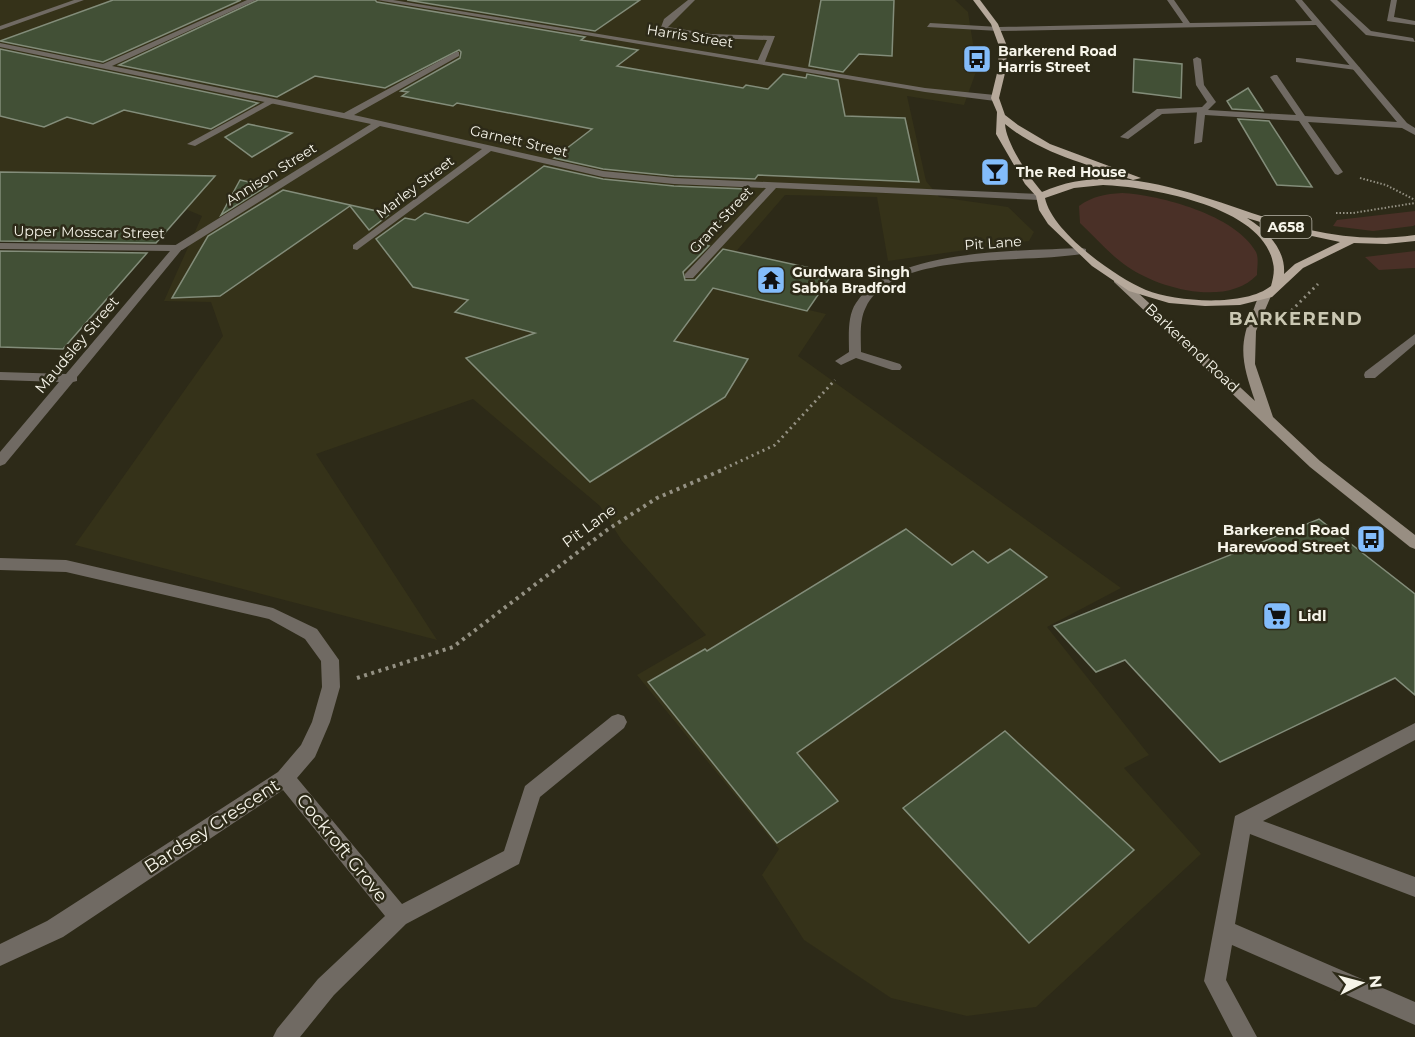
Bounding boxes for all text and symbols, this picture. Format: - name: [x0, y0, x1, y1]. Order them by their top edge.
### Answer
- street label: Harris Street: [646, 20, 735, 52]
- place label: Barkerend Road Harris Street: [998, 42, 1117, 76]
- bus stop icon: Barkerend Road Harris Street: [961, 43, 993, 75]
- street label: Garnett Street: [468, 121, 570, 161]
- street label: Annison Street: [222, 139, 320, 209]
- street label: Marley Street: [373, 152, 458, 222]
- bar icon: The Red House: [979, 156, 1011, 188]
- place label: The Red House: [1016, 163, 1126, 181]
- street label: Grant Street: [685, 182, 757, 257]
- road number: A658: [1260, 216, 1312, 238]
- street label: Upper Mosscar Street: [13, 222, 165, 242]
- street label: Pit Lane: [964, 232, 1022, 254]
- place label: Gurdwara Singh Sabha Bradford: [792, 263, 910, 297]
- temple icon: Gurdwara Singh Sabha Bradford: [755, 264, 787, 296]
- street label: Maudsley Street: [30, 292, 123, 397]
- street label: Barkerend Road: [1141, 299, 1243, 396]
- district label: BARKEREND: [1229, 308, 1363, 330]
- street label: Pit Lane: [558, 500, 619, 551]
- place label: Barkerend Road Harewood Street: [1217, 520, 1350, 556]
- bus stop icon: Barkerend Road Harewood Street: [1355, 523, 1387, 555]
- supermarket icon: Lidl: [1261, 600, 1293, 632]
- place label: Lidl: [1298, 606, 1326, 625]
- street label: Bardsey Crescent: [140, 774, 284, 878]
- street label: Cockroft Grove: [292, 789, 392, 907]
- north arrow: [1331, 953, 1391, 1013]
- text: N: [1365, 974, 1386, 989]

